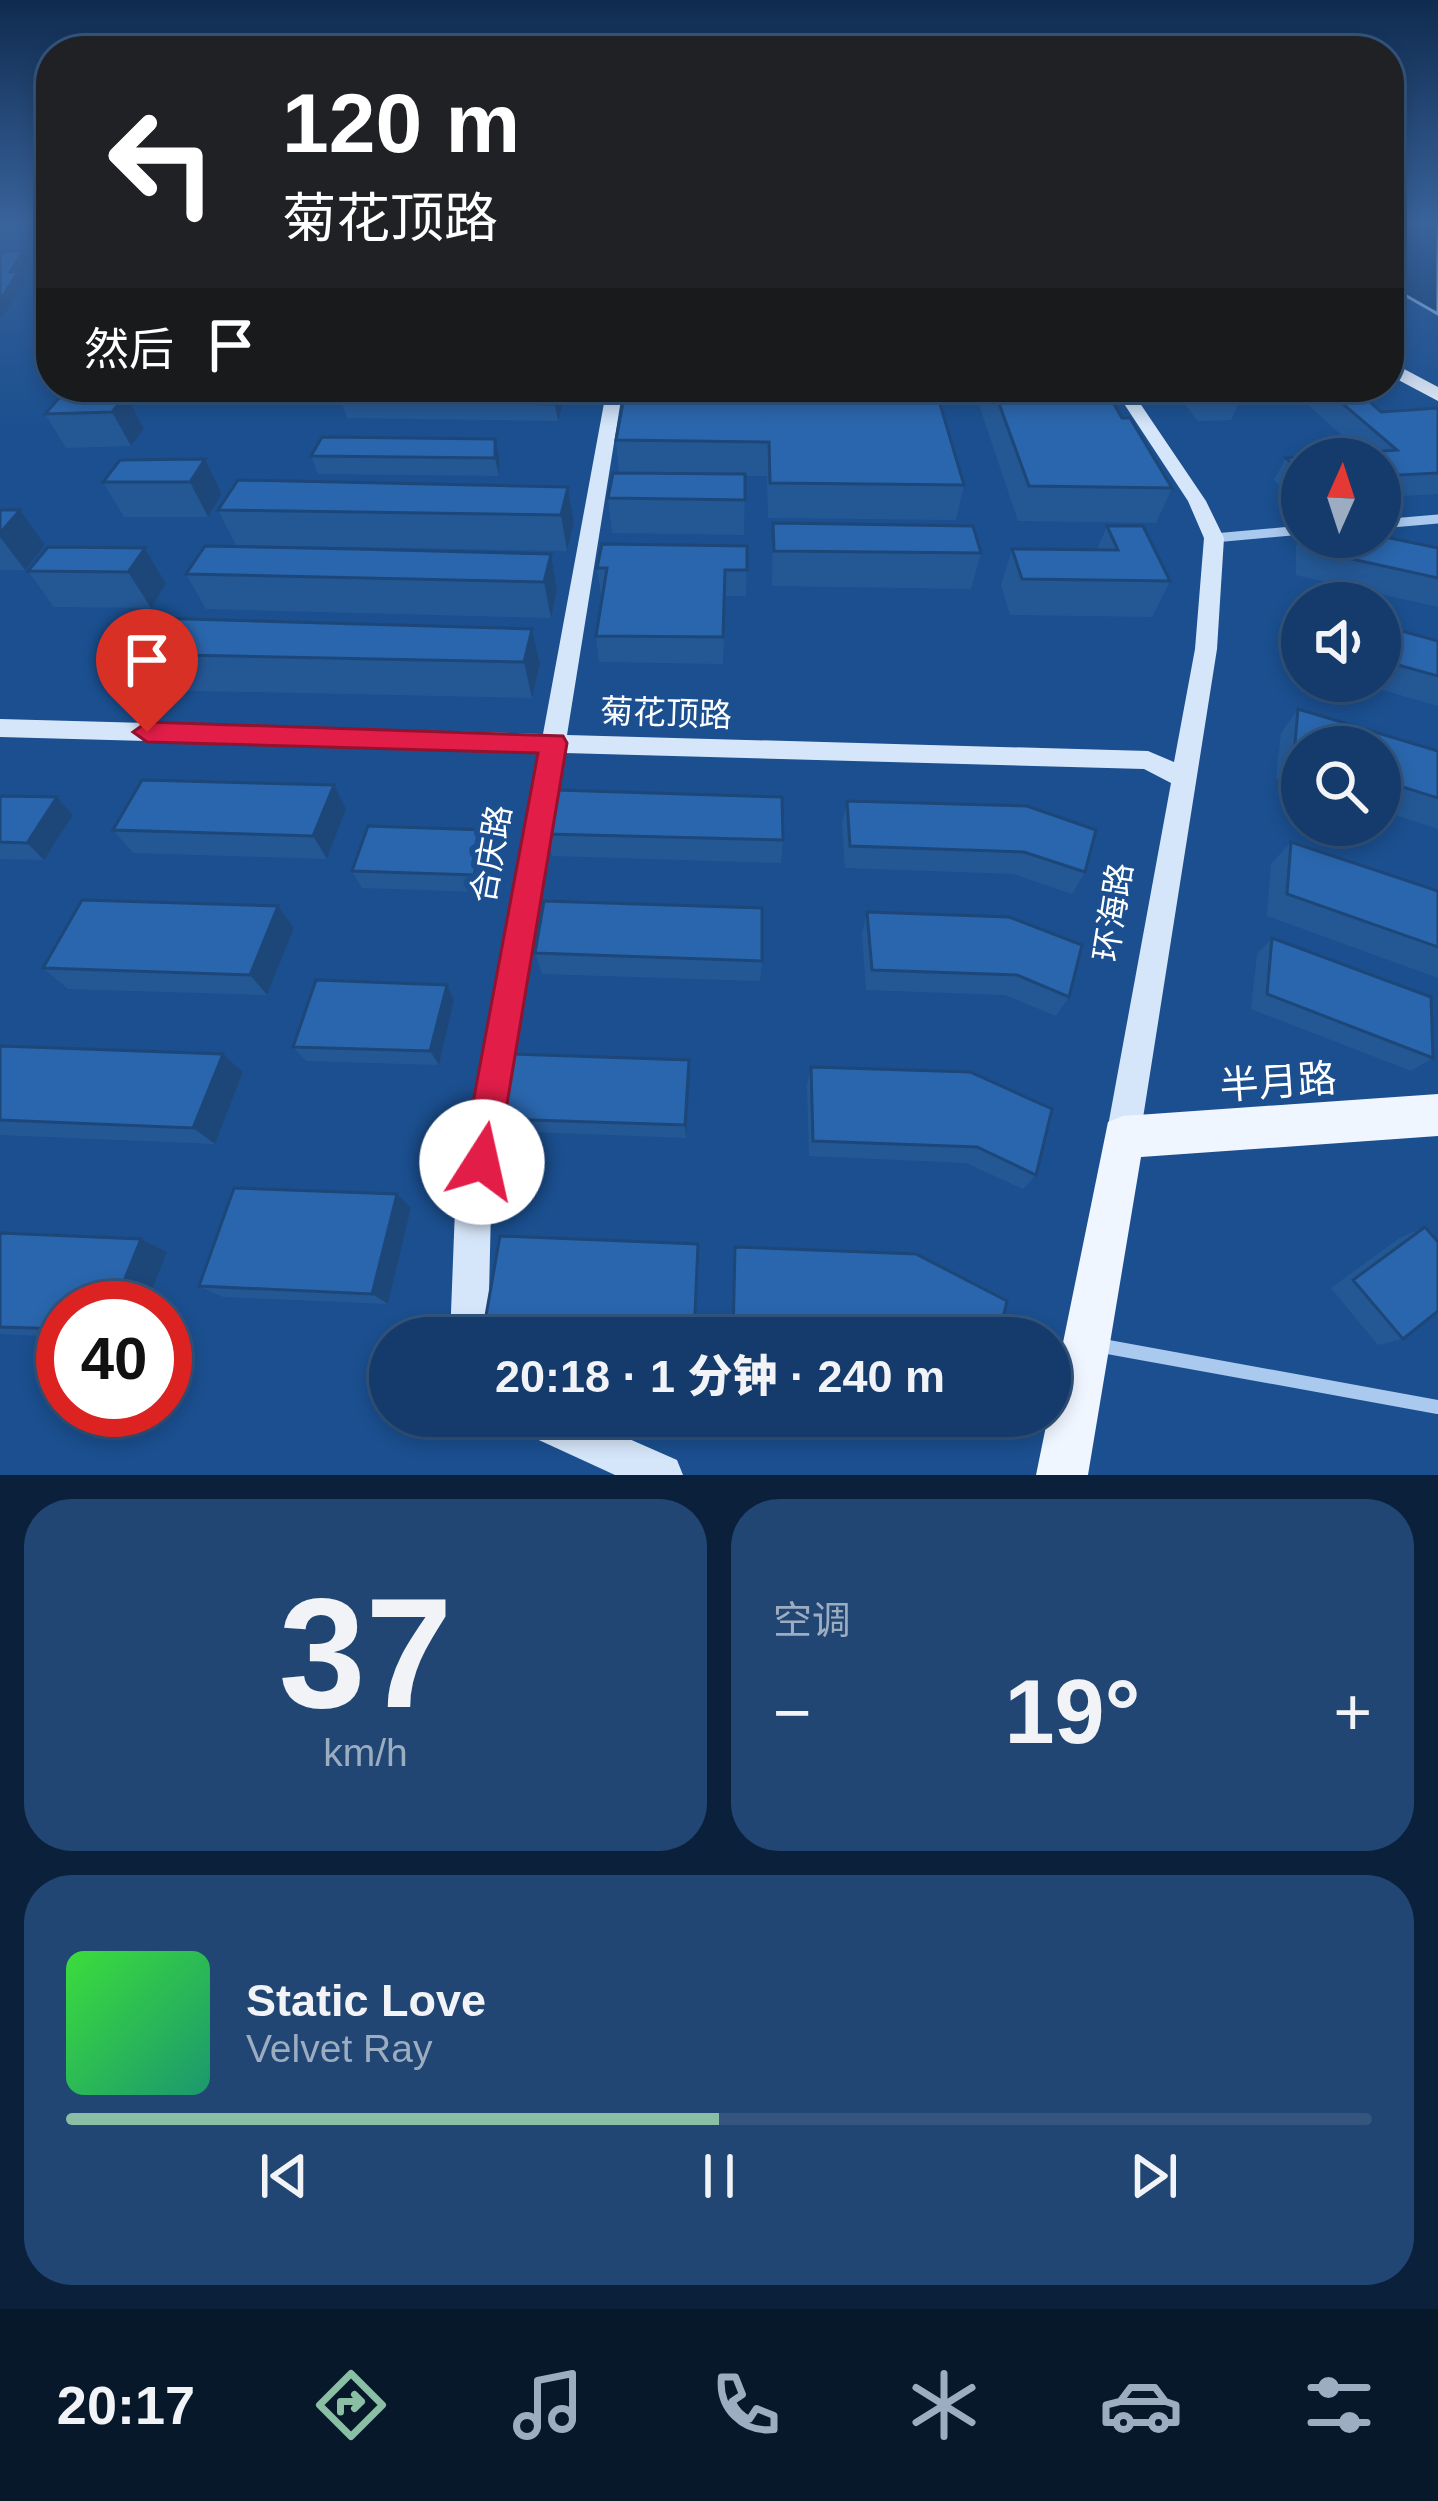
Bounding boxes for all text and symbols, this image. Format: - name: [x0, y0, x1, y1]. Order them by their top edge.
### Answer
- text: 120 m: [282, 76, 520, 170]
- icon: left: [84, 84, 240, 240]
- text: 菊花顶路: [282, 188, 498, 248]
- icon: arrive: [198, 312, 264, 378]
- text: 然后: [84, 324, 174, 375]
- north arrow: [1281, 438, 1401, 558]
- map controls: [1281, 438, 1401, 846]
- button: sound: [1281, 582, 1401, 702]
- pin: [96, 609, 198, 732]
- icon: arrive: [114, 627, 180, 693]
- street label: 菊花顶路: [599, 692, 733, 734]
- button: search: [1281, 726, 1401, 846]
- street label: 合庆路: [464, 802, 518, 906]
- street label: 环海路: [1087, 860, 1139, 964]
- street label: 半月路: [1218, 1056, 1338, 1108]
- position arrow: [419, 1099, 545, 1225]
- speed limit sign: 40: [36, 1281, 192, 1437]
- text: 20:18 · 1 分钟 · 240 m: [495, 1351, 945, 1402]
- text: 37: [279, 1566, 452, 1740]
- text: 空调: [773, 1599, 851, 1642]
- text: 19°: [1004, 1662, 1141, 1762]
- text: −: [773, 1675, 812, 1749]
- text: +: [1333, 1675, 1372, 1749]
- text: km/h: [323, 1731, 408, 1774]
- text: Static Love: [246, 1975, 486, 2026]
- text: Velvet Ray: [246, 2027, 432, 2070]
- icon: previous: [251, 2143, 317, 2209]
- icon: pause: [686, 2143, 752, 2209]
- icon: next: [1121, 2143, 1187, 2209]
- icon: directions: [309, 2363, 393, 2447]
- icon: music: [506, 2363, 590, 2447]
- icon: phone: [704, 2363, 788, 2447]
- icon: climate: [902, 2363, 986, 2447]
- icon: car: [1099, 2363, 1183, 2447]
- icon: filters: [1297, 2363, 1381, 2447]
- text: 20:17: [57, 2375, 195, 2435]

